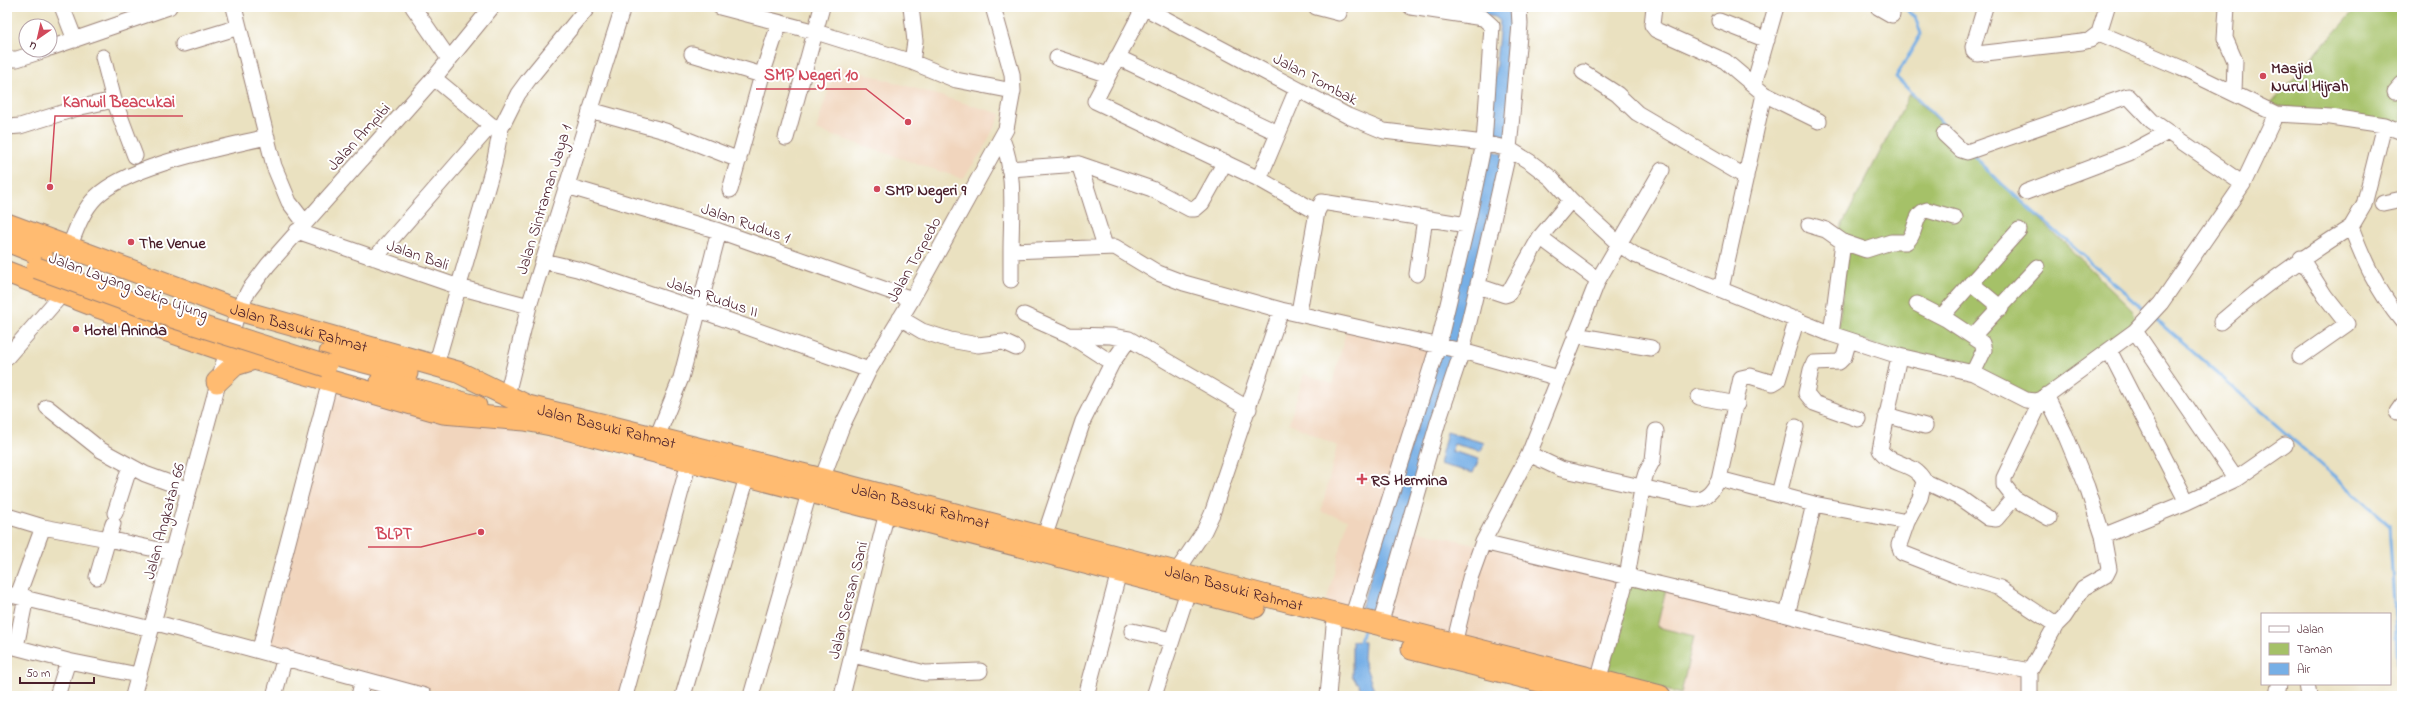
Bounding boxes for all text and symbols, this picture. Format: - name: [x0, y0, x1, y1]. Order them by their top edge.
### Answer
- north arrow: [18, 18, 58, 58]
- text: U: [26, 37, 40, 54]
- street label: Jalan Tombak: [1268, 47, 1363, 113]
- place label: Masjid Nurul Hijrah: [2271, 57, 2349, 99]
- callout: SMP Negeri 10: [756, 60, 866, 89]
- text: SMP Negeri 10: [764, 63, 859, 90]
- marker: Masjid Nurul Hijrah: [2258, 71, 2268, 81]
- callout: Kanwil Beacukai: [55, 87, 183, 116]
- text: Kanwil Beacukai: [63, 90, 175, 115]
- street label: Jalan Ampibi: [322, 98, 397, 177]
- street label: Jalan Sintraman Jaya 1: [511, 122, 579, 278]
- place label: SMP Negeri 9: [885, 179, 966, 204]
- marker: SMP Negeri 9: [872, 184, 882, 194]
- street label: Jalan Rudus 1: [697, 197, 793, 250]
- street label: Jalan Torpedo: [881, 213, 948, 307]
- place label: The Venue: [139, 232, 207, 256]
- street label: Jalan Bali: [383, 234, 452, 278]
- marker: The Venue: [126, 237, 136, 247]
- street label: Jalan Layang Sekip Ujung: [45, 247, 212, 327]
- street label: Jalan Rudus II: [663, 271, 761, 325]
- street label: Jalan Basuki Rahmat: [226, 298, 371, 360]
- place label: Hotel Aninda: [84, 319, 167, 343]
- marker: Hotel Aninda: [71, 324, 81, 334]
- street label: Jalan Basuki Rahmat: [535, 399, 679, 456]
- street label: Jalan Angkatan 66: [138, 461, 192, 582]
- place label: RS Hermina: [1370, 469, 1448, 493]
- marker: RS Hermina: [1356, 473, 1368, 485]
- street label: Jalan Basuki Rahmat: [849, 477, 993, 537]
- callout: BLPT: [368, 518, 421, 547]
- text: BLPT: [375, 522, 412, 547]
- street label: Jalan Sersan Sani: [823, 539, 875, 662]
- street label: Jalan Basuki Rahmat: [1162, 560, 1306, 619]
- legend: [2261, 613, 2391, 685]
- text: Jalan: [2297, 621, 2324, 639]
- text: Taman: [2297, 641, 2332, 659]
- scale bar: [20, 659, 94, 685]
- text: Air: [2297, 661, 2311, 679]
- text: 50 m: [26, 665, 50, 683]

